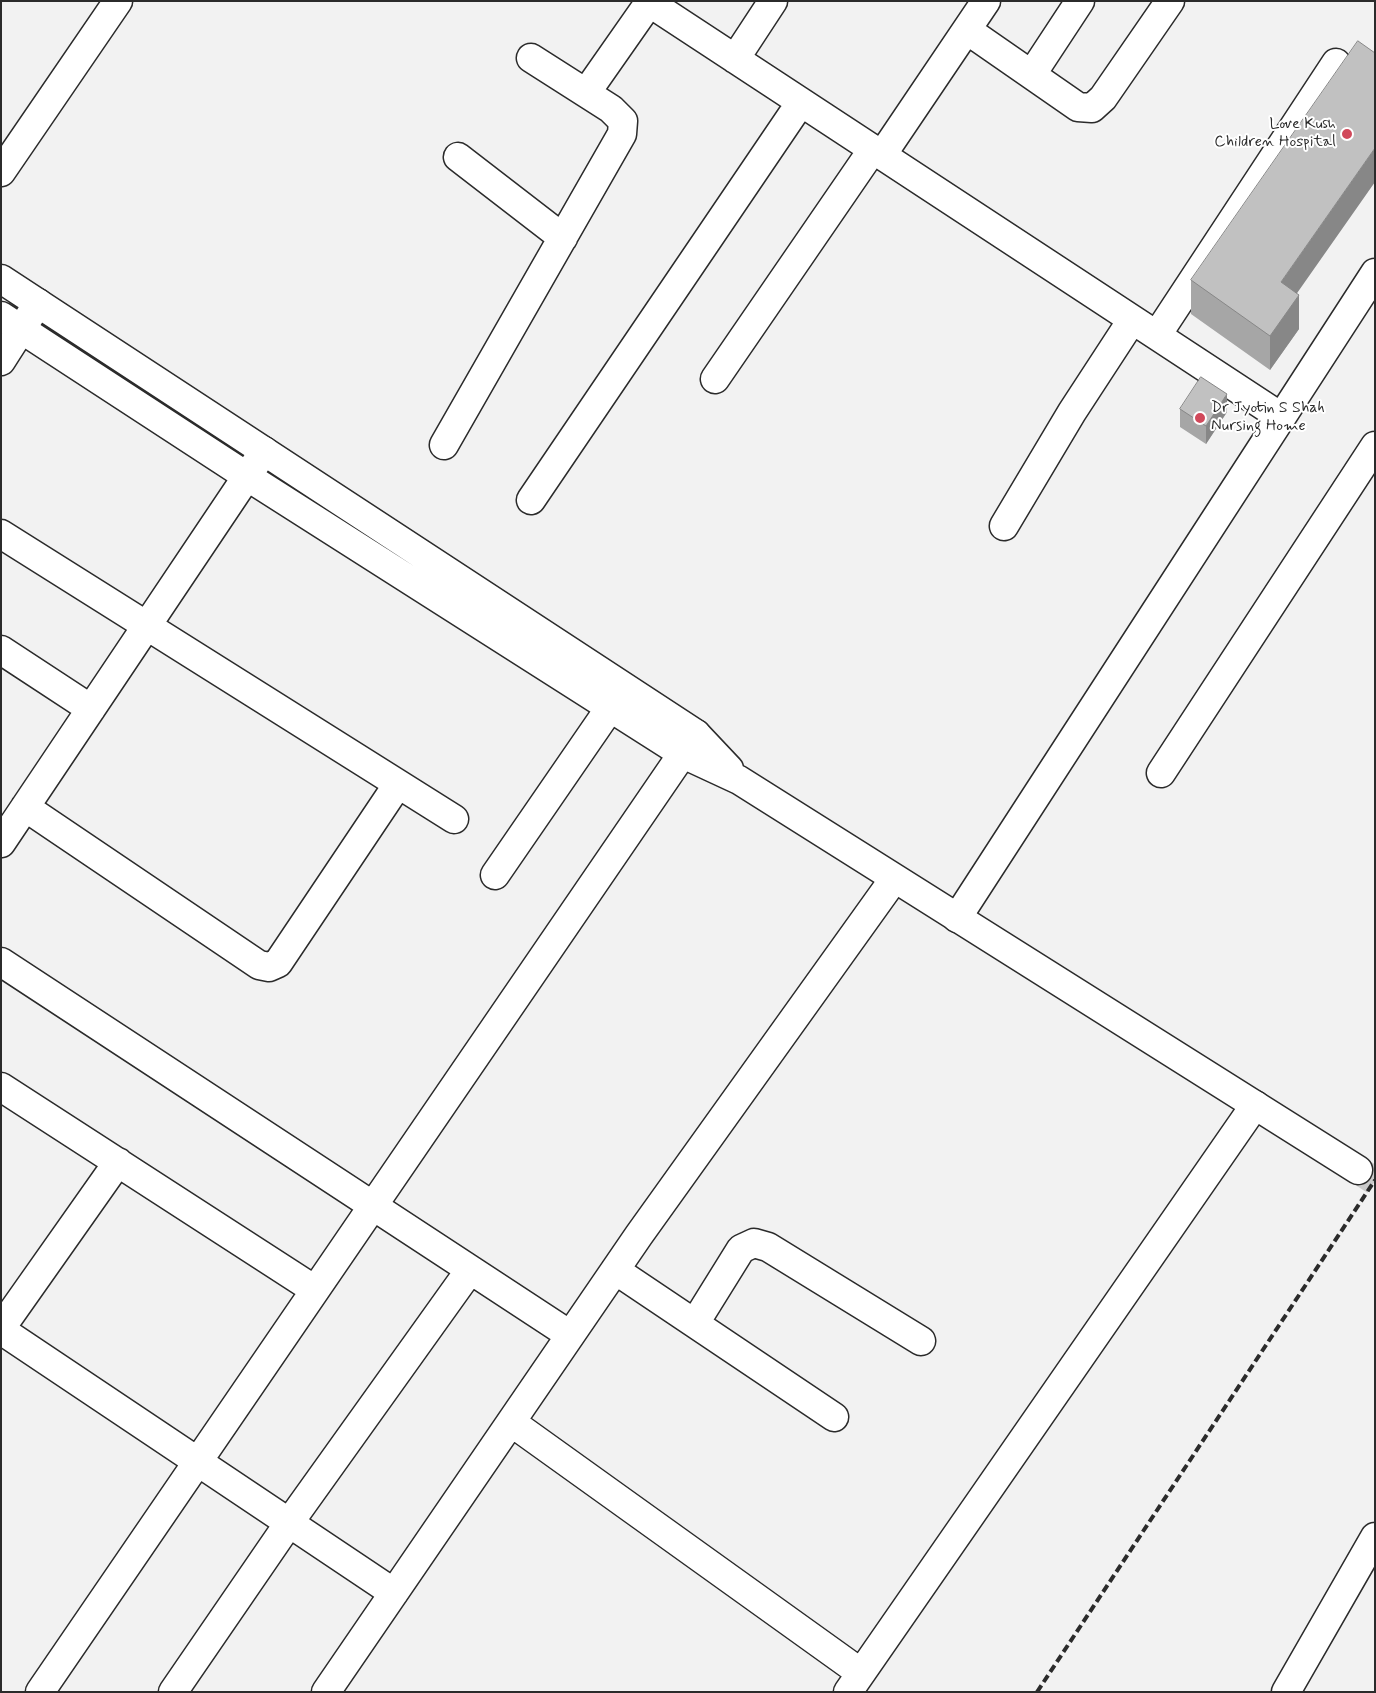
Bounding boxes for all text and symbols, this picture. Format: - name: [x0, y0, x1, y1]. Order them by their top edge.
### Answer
- place label: Love Kush Children Hospital: [1214, 115, 1336, 153]
- marker: Love Kush Children Hospital: [1340, 127, 1354, 141]
- place label: Dr Jyotin S Shah Nursing Home: [1211, 399, 1325, 437]
- marker: Dr Jyotin S Shah Nursing Home: [1193, 411, 1207, 425]

